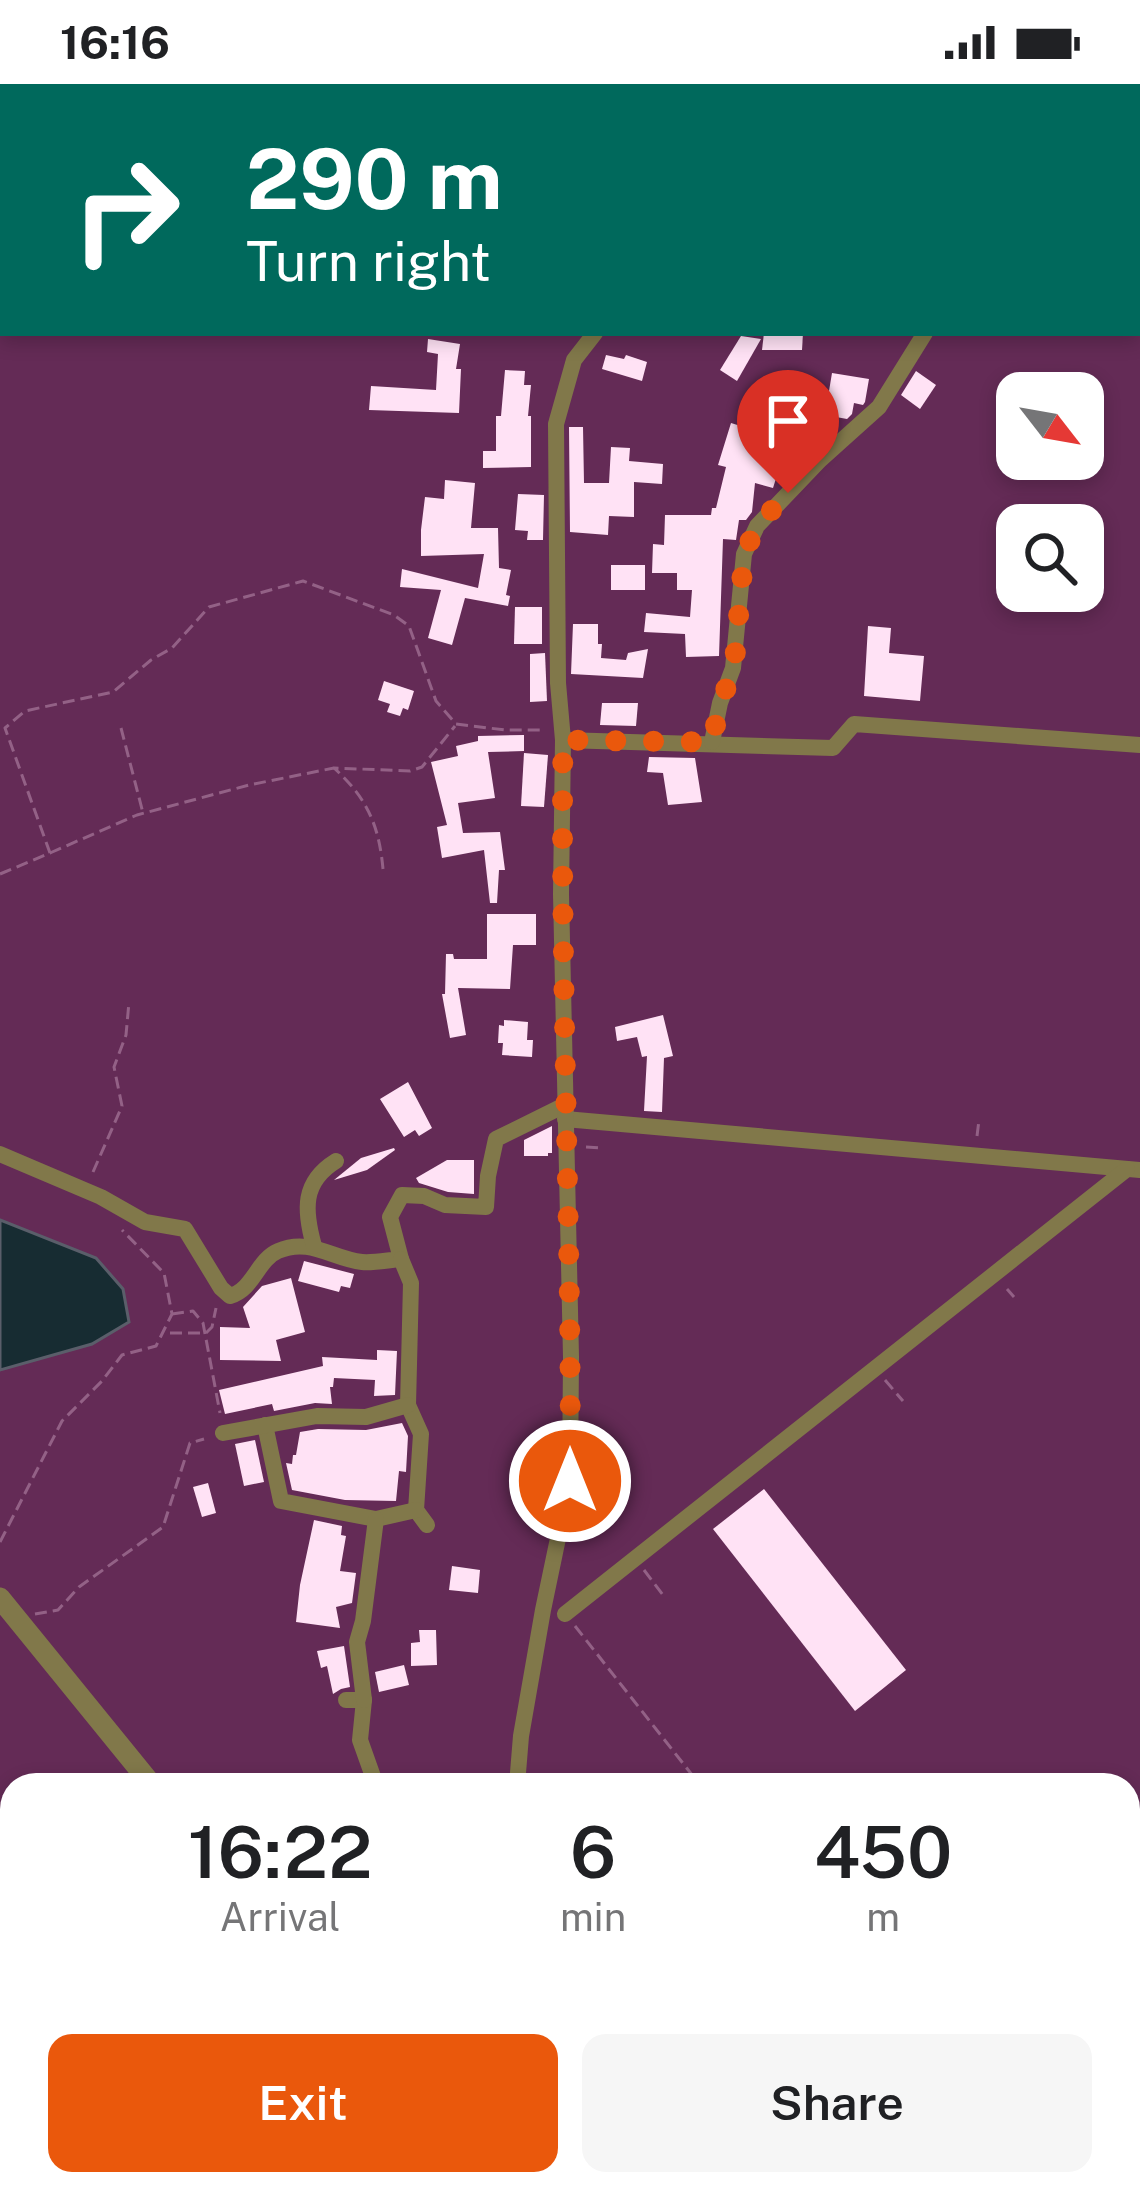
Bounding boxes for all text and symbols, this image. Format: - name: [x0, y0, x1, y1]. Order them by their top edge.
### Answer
- text: 16:16: [60, 16, 170, 69]
- text: 290 m: [246, 129, 503, 228]
- icon: right: [48, 132, 204, 288]
- text: Turn right: [246, 230, 491, 293]
- pin: [737, 370, 839, 493]
- north arrow: [996, 372, 1104, 480]
- map controls: [996, 372, 1104, 612]
- icon: arrive: [755, 388, 821, 454]
- button: search: [996, 504, 1104, 612]
- position arrow: [507, 1418, 633, 1544]
- text: 16:22: [188, 1810, 372, 1894]
- text: 6: [570, 1810, 616, 1894]
- text: 450: [814, 1810, 952, 1894]
- text: Arrival: [220, 1894, 340, 1940]
- text: min: [560, 1894, 626, 1940]
- text: m: [866, 1894, 900, 1940]
- button: Exit: [48, 2034, 558, 2172]
- button: Share: [582, 2034, 1092, 2172]

